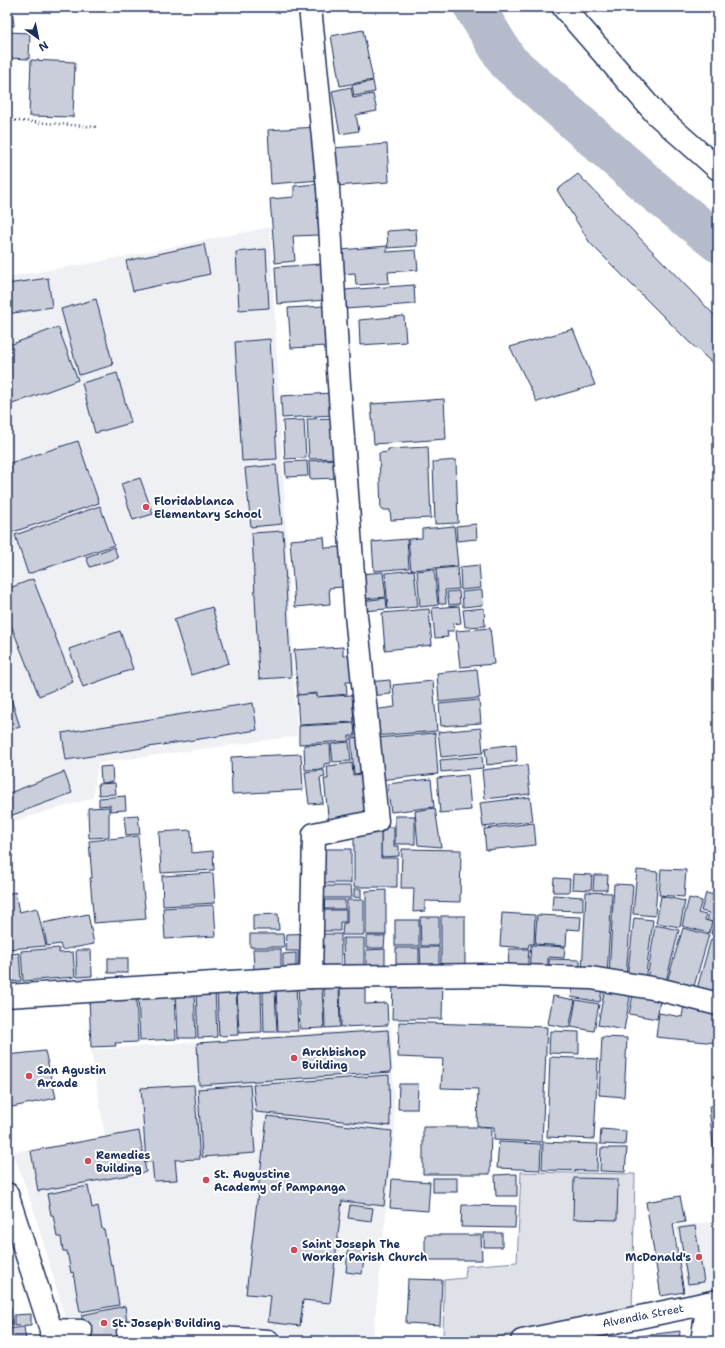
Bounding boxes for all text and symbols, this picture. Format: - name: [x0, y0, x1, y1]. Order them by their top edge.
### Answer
- north arrow: [18, 18, 58, 58]
- text: N: [35, 37, 51, 55]
- place label: Floridablanca Elementary School: [154, 494, 262, 522]
- marker: Floridablanca Elementary School: [141, 502, 151, 512]
- place label: Archbishop Building: [302, 1045, 366, 1073]
- marker: Archbishop Building: [289, 1053, 299, 1063]
- place label: San Agustin Arcade: [37, 1063, 107, 1091]
- marker: San Agustin Arcade: [24, 1071, 34, 1081]
- place label: Remedies Building: [96, 1148, 151, 1176]
- marker: Remedies Building: [83, 1156, 93, 1166]
- place label: St. Augustine Academy of Pampanga: [214, 1167, 346, 1195]
- marker: St. Augustine Academy of Pampanga: [201, 1175, 211, 1185]
- place label: Saint Joseph The Worker Parish Church: [302, 1237, 428, 1265]
- marker: Saint Joseph The Worker Parish Church: [289, 1245, 299, 1255]
- place label: McDonald's: [625, 1250, 691, 1265]
- marker: McDonald's: [694, 1252, 704, 1262]
- street label: Alvendia Street: [601, 1301, 685, 1331]
- place label: St. Joseph Building: [112, 1316, 221, 1331]
- marker: St. Joseph Building: [99, 1318, 109, 1328]

